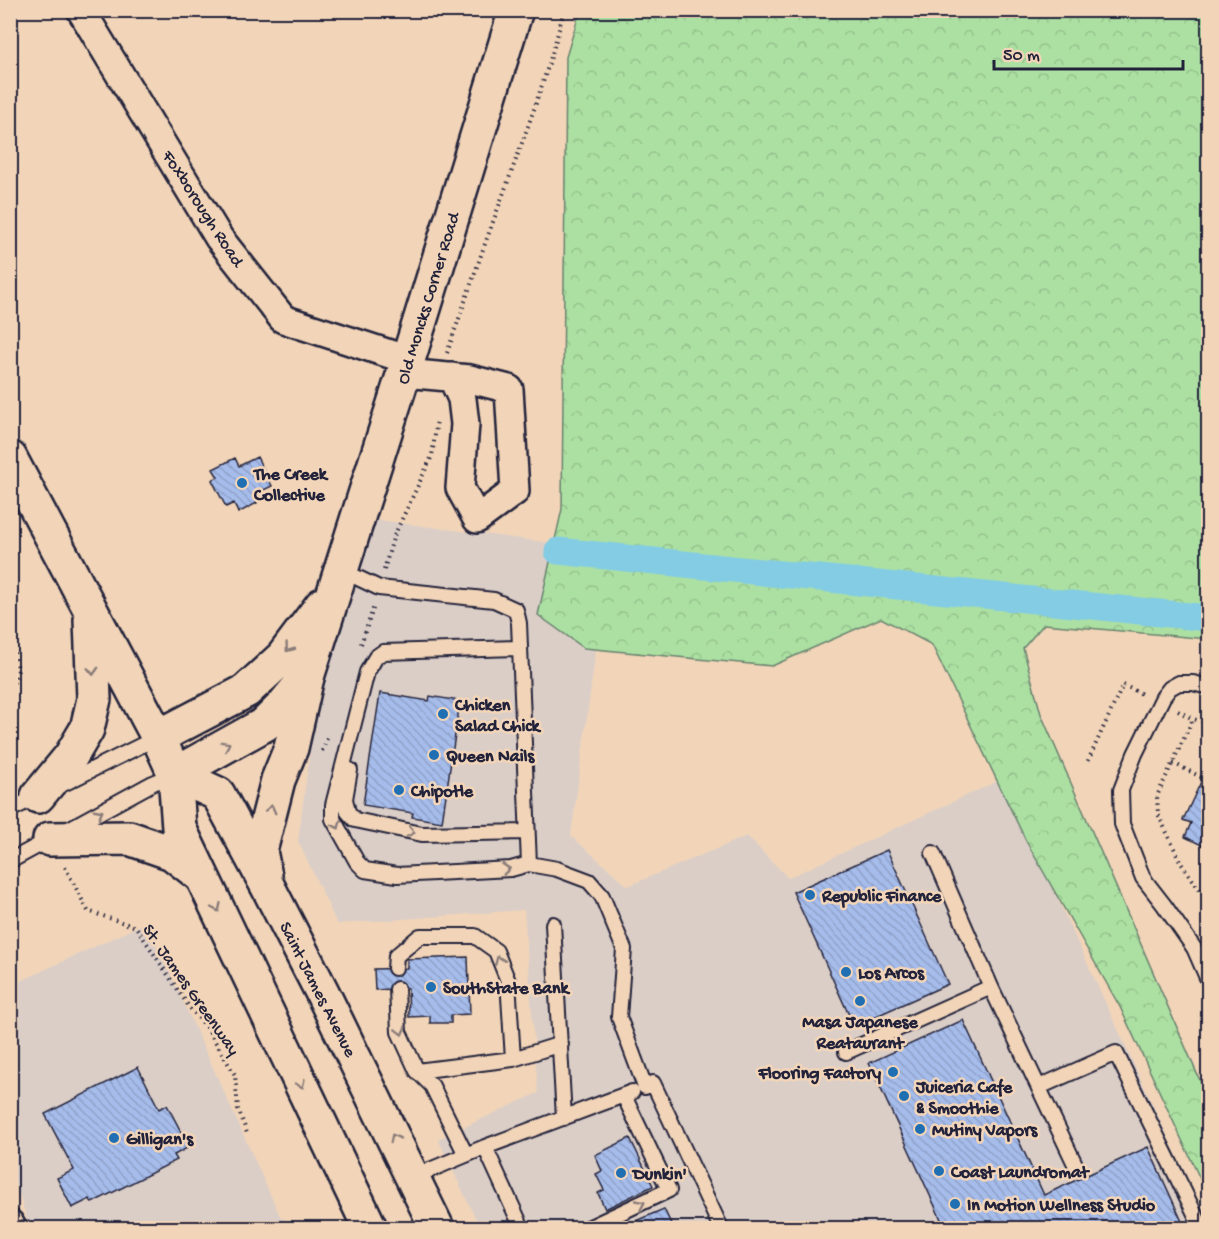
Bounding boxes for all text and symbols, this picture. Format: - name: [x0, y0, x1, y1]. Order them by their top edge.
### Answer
- scale bar: [994, 33, 1183, 71]
- text: 50 m: [1003, 46, 1040, 67]
- street label: Foxborough Road: [156, 146, 248, 273]
- street label: Old Moncks Corner Road: [393, 209, 466, 387]
- place label: The Creek Collective: [252, 465, 329, 507]
- marker: The Creek Collective: [235, 476, 249, 490]
- one-way arrow: [286, 642, 297, 653]
- one-way arrow: [87, 666, 99, 675]
- place label: Chicken Salad Chick: [454, 696, 542, 738]
- marker: Chicken Salad Chick: [436, 707, 450, 721]
- one-way arrow: [220, 741, 230, 753]
- place label: Queen Nails: [446, 747, 536, 768]
- marker: Queen Nails: [427, 748, 441, 762]
- place label: Chipotle: [410, 782, 474, 803]
- marker: Chipotle: [392, 783, 406, 797]
- one-way arrow: [263, 804, 276, 814]
- one-way arrow: [92, 809, 103, 820]
- one-way arrow: [330, 818, 342, 829]
- one-way arrow: [405, 824, 415, 837]
- one-way arrow: [501, 863, 510, 876]
- place label: Republic Finance: [821, 887, 942, 908]
- marker: Republic Finance: [803, 888, 817, 902]
- one-way arrow: [209, 901, 221, 912]
- street label: Saint James Avenue: [274, 919, 360, 1062]
- street label: St. James Greenway: [137, 921, 243, 1060]
- one-way arrow: [495, 955, 507, 966]
- place label: Los Arcos: [858, 964, 925, 985]
- marker: Los Arcos: [839, 965, 853, 979]
- place label: SouthState Bank: [443, 979, 570, 1000]
- marker: SouthState Bank: [424, 980, 438, 994]
- marker: Masa Japanese Reataurant: [853, 994, 867, 1008]
- place label: Masa Japanese Reataurant: [802, 1013, 918, 1055]
- one-way arrow: [394, 1026, 407, 1036]
- place label: Flooring Factory: [758, 1064, 881, 1085]
- marker: Flooring Factory: [886, 1065, 900, 1079]
- one-way arrow: [293, 1077, 305, 1088]
- place label: Juiceria Cafe & Smoothie: [915, 1078, 1013, 1120]
- marker: Juiceria Cafe & Smoothie: [897, 1089, 911, 1103]
- place label: Mutiny Vapors: [932, 1121, 1038, 1142]
- marker: Mutiny Vapors: [913, 1122, 927, 1136]
- place label: Gilligan's: [126, 1130, 194, 1151]
- marker: Gilligan's: [107, 1131, 121, 1145]
- one-way arrow: [389, 1133, 401, 1144]
- place label: Coast Laundromat: [950, 1163, 1090, 1184]
- marker: Coast Laundromat: [932, 1164, 946, 1178]
- place label: Dunkin': [631, 1165, 687, 1186]
- marker: Dunkin': [614, 1166, 628, 1180]
- place label: In Motion Wellness Studio: [967, 1196, 1156, 1217]
- marker: In Motion Wellness Studio: [948, 1197, 962, 1211]
- one-way arrow: [634, 1199, 645, 1211]

